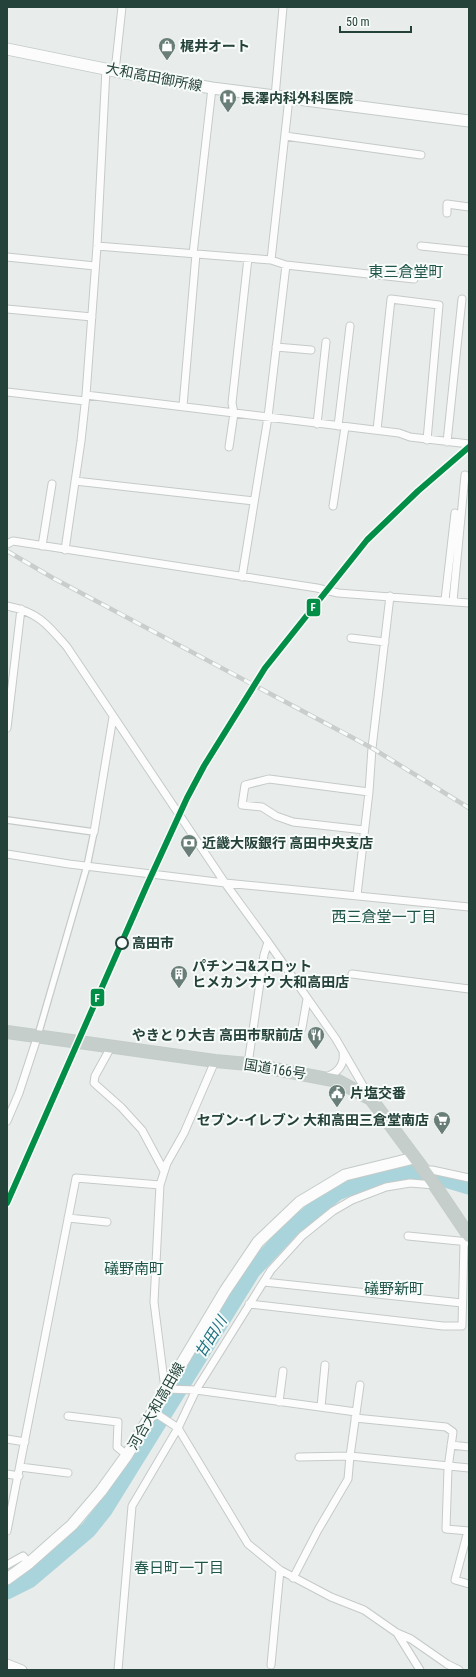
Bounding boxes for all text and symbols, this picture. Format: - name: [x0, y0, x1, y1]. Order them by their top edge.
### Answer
- scale bar: [340, 8, 411, 34]
- text: 50 m: [346, 15, 370, 29]
- shop icon: 梶井オート: [157, 36, 177, 61]
- place label: 梶井オート: [180, 38, 250, 54]
- street label: 大和高田御所線: [104, 60, 204, 94]
- hospital icon: 長澤内科外科医院: [218, 88, 238, 113]
- place label: 長澤内科外科医院: [241, 90, 353, 106]
- district label: 東三倉堂町: [368, 263, 444, 281]
- line badge: F: [306, 598, 321, 617]
- text: F: [310, 601, 316, 614]
- bank icon: 近畿大阪銀行 高田中央支店: [179, 833, 199, 858]
- place label: 近畿大阪銀行 高田中央支店: [202, 835, 373, 851]
- district label: 西三倉堂一丁目: [331, 908, 437, 926]
- place label: 高田市: [132, 935, 174, 951]
- marker: 高田市: [115, 936, 129, 950]
- place label: パチンコ&スロット ヒメカンナウ 大和高田店: [192, 958, 349, 990]
- building icon: パチンコ&スロット ヒメカンナウ 大和高田店: [169, 964, 189, 989]
- line badge: F: [90, 988, 105, 1007]
- text: F: [94, 992, 100, 1005]
- restaurant icon: やきとり大吉 高田市駅前店: [306, 1025, 326, 1050]
- place label: やきとり大吉 高田市駅前店: [132, 1027, 303, 1043]
- street label: 国道166号: [243, 1056, 307, 1082]
- public building icon: 片塩交番: [327, 1083, 347, 1108]
- place label: 片塩交番: [350, 1085, 406, 1101]
- supermarket icon: セブン-イレブン 大和高田三倉堂南店: [432, 1110, 452, 1135]
- place label: セブン-イレブン 大和高田三倉堂南店: [197, 1112, 429, 1128]
- district label: 礒野南町: [104, 1260, 164, 1278]
- district label: 礒野新町: [364, 1280, 424, 1298]
- water label: 甘田川: [191, 1311, 232, 1361]
- street label: 河合大和高田線: [125, 1360, 187, 1452]
- district label: 春日町一丁目: [134, 1559, 224, 1577]

